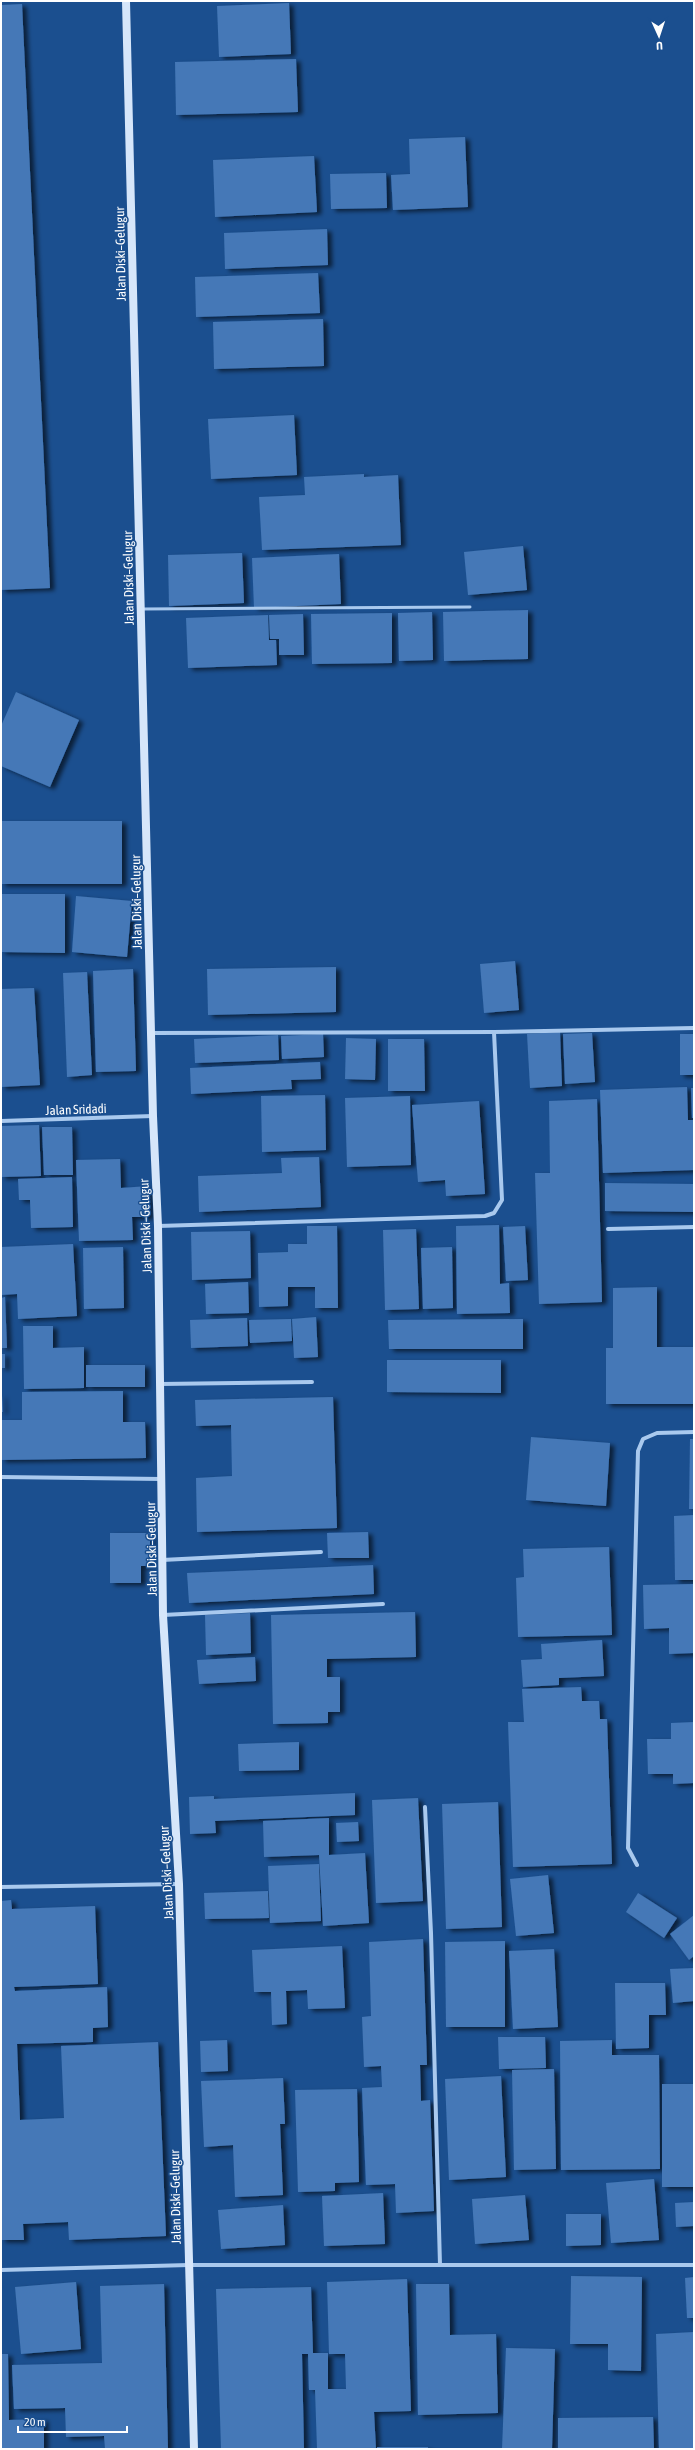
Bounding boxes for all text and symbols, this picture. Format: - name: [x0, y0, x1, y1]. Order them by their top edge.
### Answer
- north arrow: [639, 16, 679, 56]
- text: U: [656, 40, 663, 52]
- street label: Jalan Diski–Gelugur: [112, 207, 129, 301]
- street label: Jalan Diski–Gelugur: [120, 531, 137, 625]
- street label: Jalan Diski–Gelugur: [128, 855, 145, 949]
- street label: Jalan Sridadi: [45, 1101, 107, 1118]
- street label: Jalan Diski–Gelugur: [136, 1178, 155, 1273]
- street label: Jalan Diski–Gelugur: [143, 1502, 160, 1596]
- street label: Jalan Diski–Gelugur: [157, 1825, 176, 1920]
- street label: Jalan Diski–Gelugur: [167, 2150, 184, 2244]
- scale bar: [18, 2408, 127, 2434]
- text: 20 m: [24, 2415, 46, 2429]

